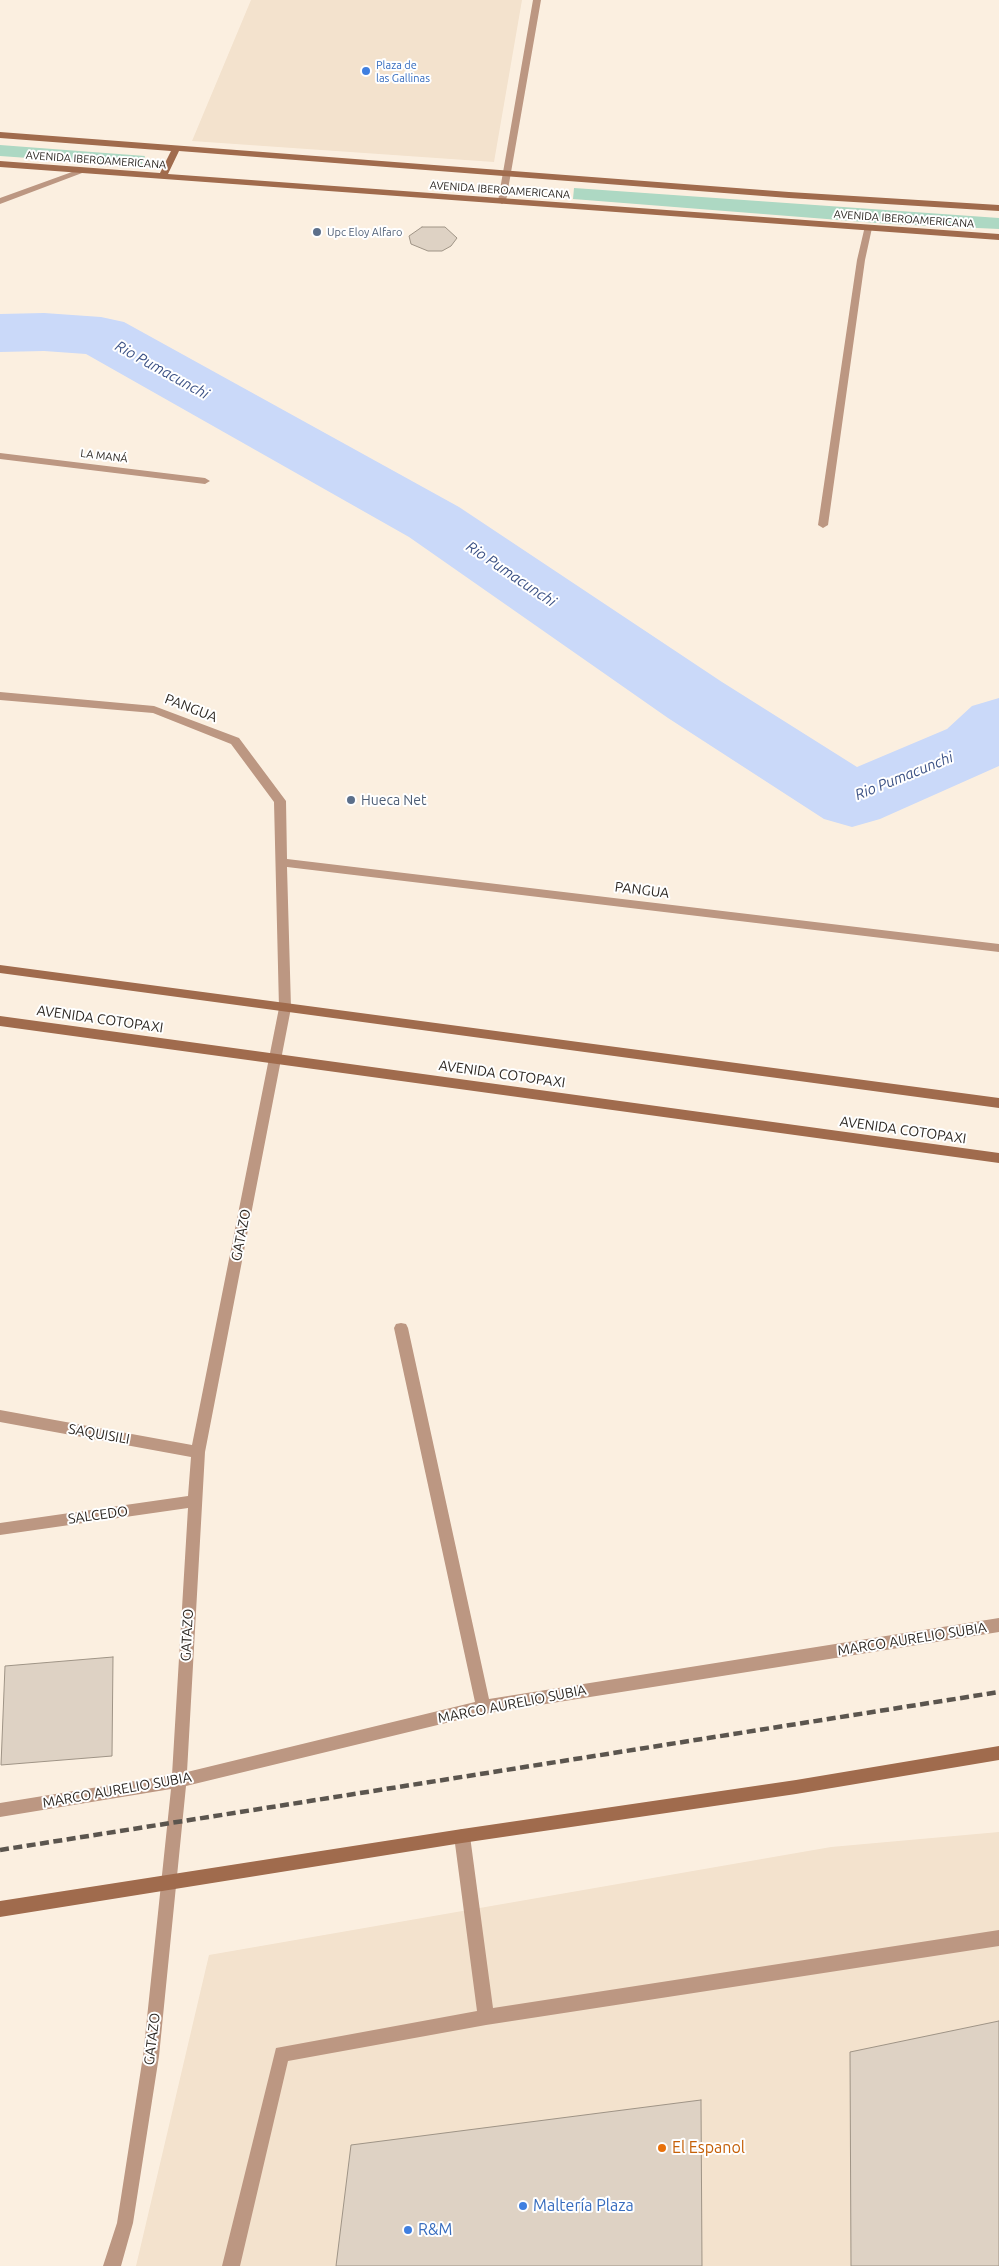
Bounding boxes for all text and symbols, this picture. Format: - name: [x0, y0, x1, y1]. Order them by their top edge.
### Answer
- place label: Plaza de las Gallinas: [376, 58, 430, 84]
- marker: Plaza de las Gallinas: [360, 65, 372, 77]
- street label: AVENIDA IBEROAMERICANA: [25, 149, 167, 171]
- street label: AVENIDA IBEROAMERICANA: [429, 179, 571, 201]
- street label: AVENIDA IBEROAMERICANA: [833, 208, 975, 230]
- place label: Upc Eloy Alfaro: [327, 225, 402, 239]
- marker: Upc Eloy Alfaro: [311, 226, 323, 238]
- water label: Rio Pumacunchi: [112, 337, 212, 403]
- street label: LA MANÁ: [80, 447, 128, 465]
- water label: Rio Pumacunchi: [463, 537, 559, 611]
- street label: PANGUA: [162, 690, 220, 726]
- water label: Rio Pumacunchi: [852, 748, 956, 804]
- place label: Hueca Net: [361, 792, 427, 808]
- marker: Hueca Net: [345, 794, 357, 806]
- street label: PANGUA: [614, 878, 670, 902]
- street label: AVENIDA COTOPAXI: [36, 1002, 164, 1036]
- street label: AVENIDA COTOPAXI: [438, 1057, 566, 1091]
- street label: AVENIDA COTOPAXI: [839, 1113, 967, 1147]
- street label: GATAZO: [228, 1208, 254, 1262]
- street label: SAQUISILI: [67, 1420, 131, 1448]
- street label: SALCEDO: [67, 1502, 129, 1528]
- street label: GATAZO: [177, 1608, 197, 1662]
- street label: MARCO AURELIO SUBIA: [836, 1619, 988, 1659]
- street label: MARCO AURELIO SUBIA: [436, 1681, 588, 1727]
- street label: MARCO AURELIO SUBIA: [41, 1769, 193, 1811]
- street label: GATAZO: [140, 2012, 164, 2066]
- place label: El Espanol: [672, 2138, 745, 2158]
- marker: El Espanol: [656, 2142, 668, 2154]
- place label: Maltería Plaza: [533, 2196, 634, 2216]
- marker: Maltería Plaza: [517, 2200, 529, 2212]
- place label: R&M: [418, 2220, 452, 2240]
- marker: R&M: [402, 2224, 414, 2236]

